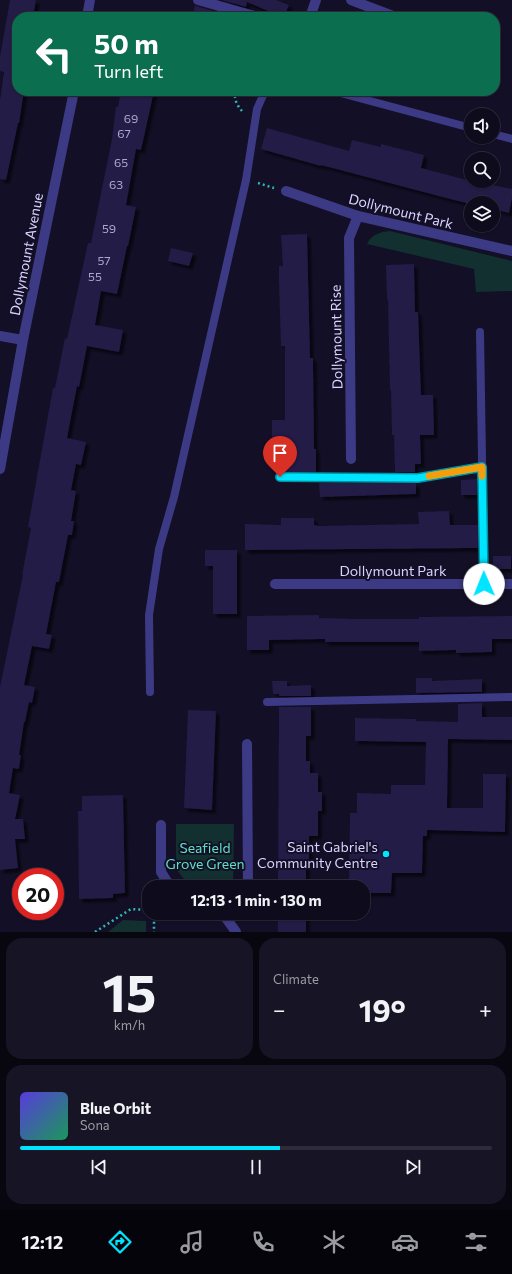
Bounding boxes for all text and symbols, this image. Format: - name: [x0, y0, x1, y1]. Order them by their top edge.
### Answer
- text: 50 m: [94, 26, 159, 60]
- icon: left: [28, 28, 80, 80]
- text: Turn left: [94, 60, 163, 82]
- map controls: [464, 108, 500, 232]
- button: sound: [464, 108, 500, 144]
- house number: 69: [124, 111, 138, 125]
- house number: 67: [117, 126, 131, 140]
- button: search: [464, 152, 500, 188]
- house number: 65: [114, 155, 128, 169]
- house number: 63: [109, 177, 123, 191]
- street label: Dollymount Park: [347, 190, 455, 232]
- street label: Dollymount Avenue: [6, 191, 46, 317]
- button: layers: [464, 196, 500, 232]
- house number: 59: [102, 221, 116, 235]
- house number: 57: [97, 253, 111, 267]
- house number: 55: [88, 269, 102, 283]
- street label: Dollymount Rise: [327, 285, 345, 389]
- pin: [263, 436, 297, 477]
- icon: arrive: [269, 442, 291, 464]
- street label: Dollymount Park: [339, 562, 447, 579]
- position arrow: [463, 563, 505, 605]
- place label: Saint Gabriel's Community Centre: [257, 838, 378, 871]
- park label: Seafield Grove Green: [165, 839, 245, 872]
- marker: Saint Gabriel's Community Centre: [381, 849, 391, 859]
- speed limit sign: 20: [12, 868, 64, 920]
- text: 12:13 · 1 min · 130 m: [190, 891, 322, 909]
- text: 15: [103, 959, 156, 1023]
- text: Climate: [273, 971, 319, 987]
- text: 19°: [359, 991, 406, 1028]
- text: −: [273, 996, 286, 1023]
- text: +: [479, 996, 492, 1023]
- text: km/h: [114, 1017, 145, 1033]
- text: Blue Orbit: [80, 1099, 151, 1117]
- text: Sona: [80, 1117, 110, 1133]
- icon: previous: [88, 1156, 110, 1178]
- icon: pause: [245, 1156, 267, 1178]
- icon: next: [402, 1156, 424, 1178]
- icon: directions: [106, 1228, 134, 1256]
- icon: music: [178, 1228, 206, 1256]
- icon: phone: [249, 1228, 277, 1256]
- icon: climate: [320, 1228, 348, 1256]
- icon: car: [391, 1228, 419, 1256]
- icon: filters: [462, 1228, 490, 1256]
- text: 12:12: [22, 1231, 63, 1253]

